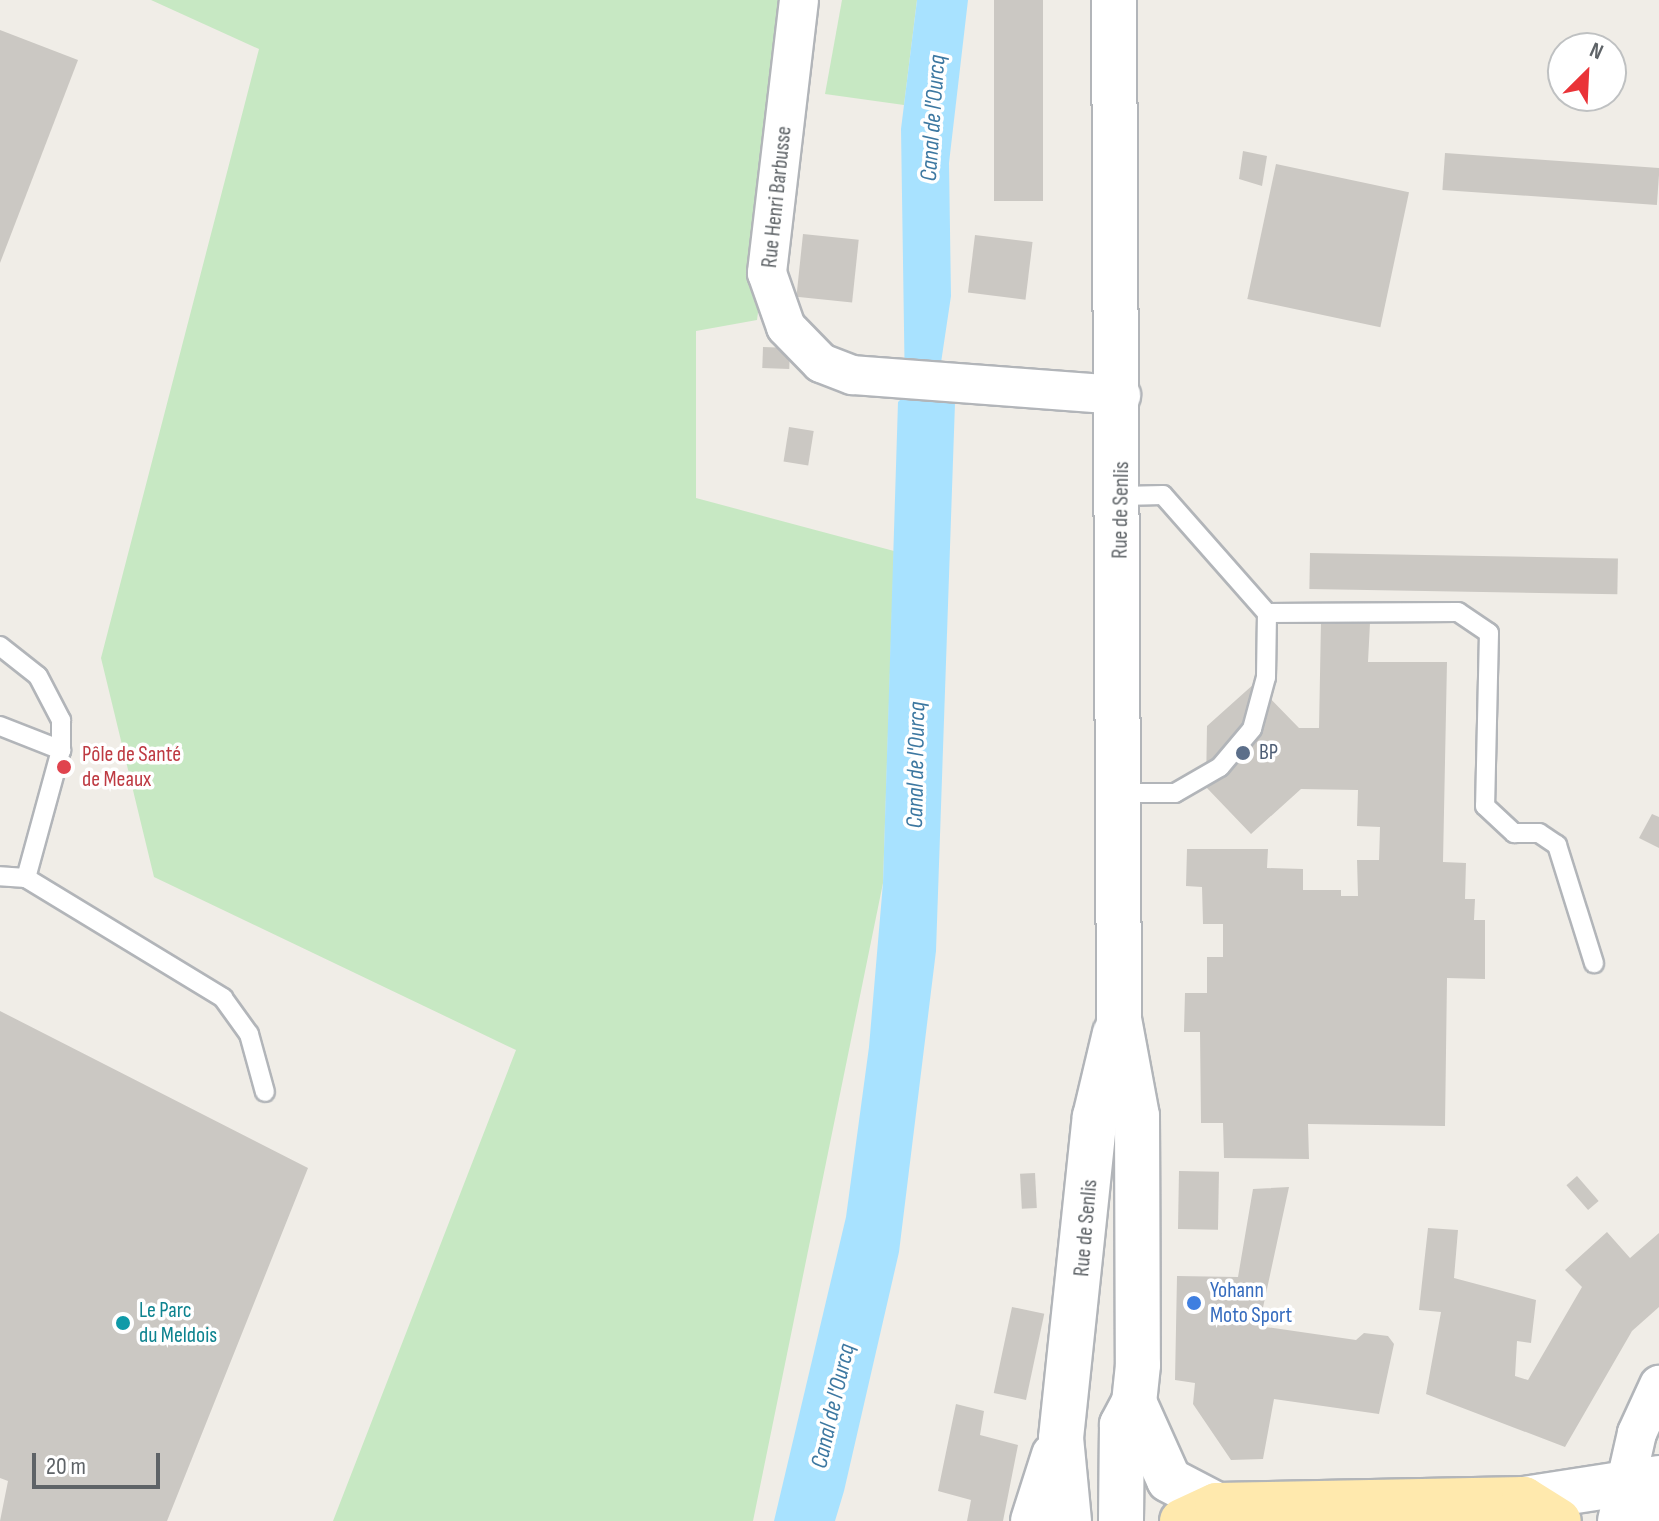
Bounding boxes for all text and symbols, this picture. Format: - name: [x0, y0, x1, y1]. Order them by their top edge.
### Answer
- north arrow: [1547, 32, 1627, 112]
- text: N: [1585, 37, 1607, 66]
- water label: Canal de l'Ourcq: [914, 54, 952, 182]
- street label: Rue Henri Barbusse: [756, 125, 798, 269]
- street label: Rue de Senlis: [1107, 461, 1135, 559]
- water label: Canal de l'Ourcq: [900, 701, 932, 829]
- place label: BP: [1259, 740, 1278, 766]
- place label: Pôle de Santé de Meaux: [82, 741, 181, 792]
- marker: BP: [1234, 744, 1252, 762]
- marker: Pôle de Santé de Meaux: [53, 756, 75, 778]
- street label: Rue de Senlis: [1069, 1178, 1103, 1278]
- place label: Yohann Moto Sport: [1210, 1277, 1292, 1328]
- marker: Yohann Moto Sport: [1185, 1294, 1203, 1312]
- place label: Le Parc du Meldois: [139, 1297, 217, 1348]
- marker: Le Parc du Meldois: [114, 1314, 132, 1332]
- water label: Canal de l'Ourcq: [805, 1341, 861, 1471]
- scale bar: [36, 1437, 164, 1487]
- text: 20 m: [46, 1452, 86, 1481]

